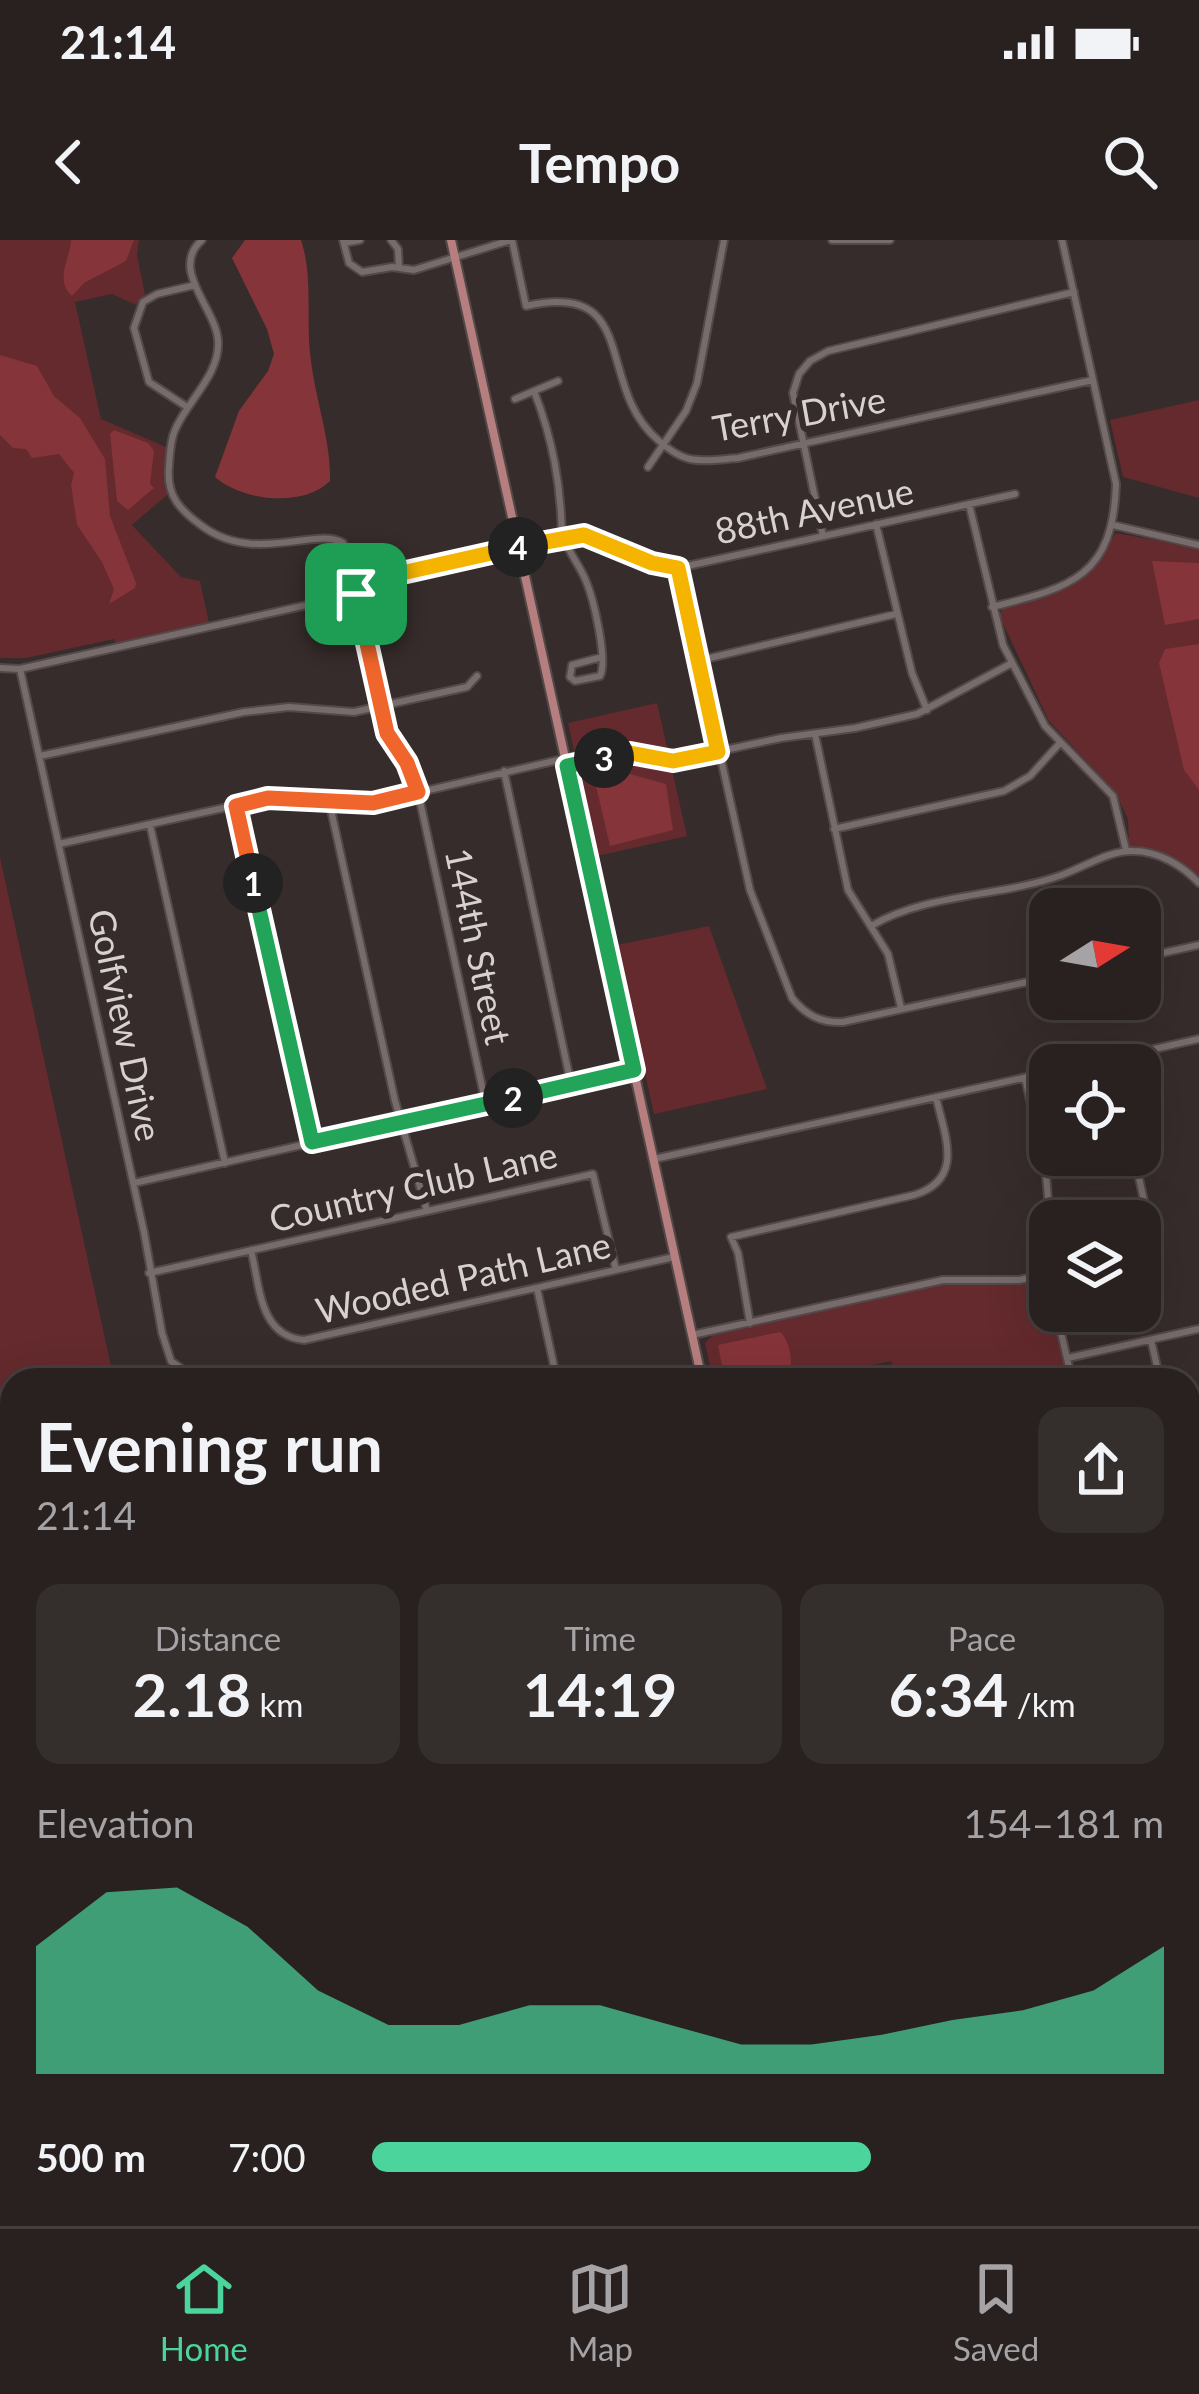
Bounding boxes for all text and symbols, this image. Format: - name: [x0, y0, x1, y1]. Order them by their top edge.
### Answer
- text: 21:14: [60, 15, 176, 69]
- icon: back: [36, 129, 102, 195]
- icon: search: [1097, 129, 1163, 195]
- text: Tempo: [519, 130, 680, 195]
- street label: Terry Drive: [709, 376, 889, 450]
- street label: 88th Avenue: [711, 467, 917, 553]
- pin: 4: [488, 517, 548, 577]
- text: 4: [508, 527, 528, 567]
- pin: [305, 543, 407, 645]
- icon: arrive: [323, 561, 389, 627]
- pin: 3: [574, 728, 634, 788]
- text: 3: [594, 738, 614, 778]
- street label: 144th Street: [437, 844, 521, 1048]
- pin: 1: [223, 853, 283, 913]
- text: 1: [243, 863, 263, 903]
- north arrow: [1029, 888, 1161, 1020]
- map controls: [1029, 888, 1161, 1332]
- street label: Golfview Drive: [80, 905, 172, 1145]
- button: locate: [1029, 1044, 1161, 1176]
- pin: 2: [483, 1068, 543, 1128]
- text: 2: [503, 1078, 523, 1118]
- street label: Country Club Lane: [265, 1131, 561, 1241]
- button: layers: [1029, 1200, 1161, 1332]
- street label: Wooded Path Lane: [311, 1222, 615, 1332]
- text: Evening run: [36, 1407, 383, 1486]
- button: share: [1038, 1407, 1164, 1533]
- text: 21:14: [36, 1492, 136, 1538]
- text: Distance: [155, 1618, 281, 1658]
- text: Time: [564, 1618, 636, 1658]
- text: Pace: [948, 1618, 1016, 1658]
- text: 2.18: [132, 1658, 251, 1730]
- text: 14:19: [523, 1658, 677, 1730]
- text: 6:34: [888, 1658, 1008, 1730]
- text: km: [251, 1684, 304, 1724]
- text: /km: [1008, 1684, 1076, 1724]
- text: Elevation: [36, 1800, 194, 1846]
- text: 154–181 m: [964, 1800, 1164, 1846]
- text: 500 m: [36, 2134, 146, 2180]
- text: 7:00: [228, 2134, 306, 2180]
- tab: Home: [160, 2256, 248, 2368]
- tab: Map: [567, 2256, 633, 2368]
- tab: Saved: [953, 2256, 1039, 2368]

